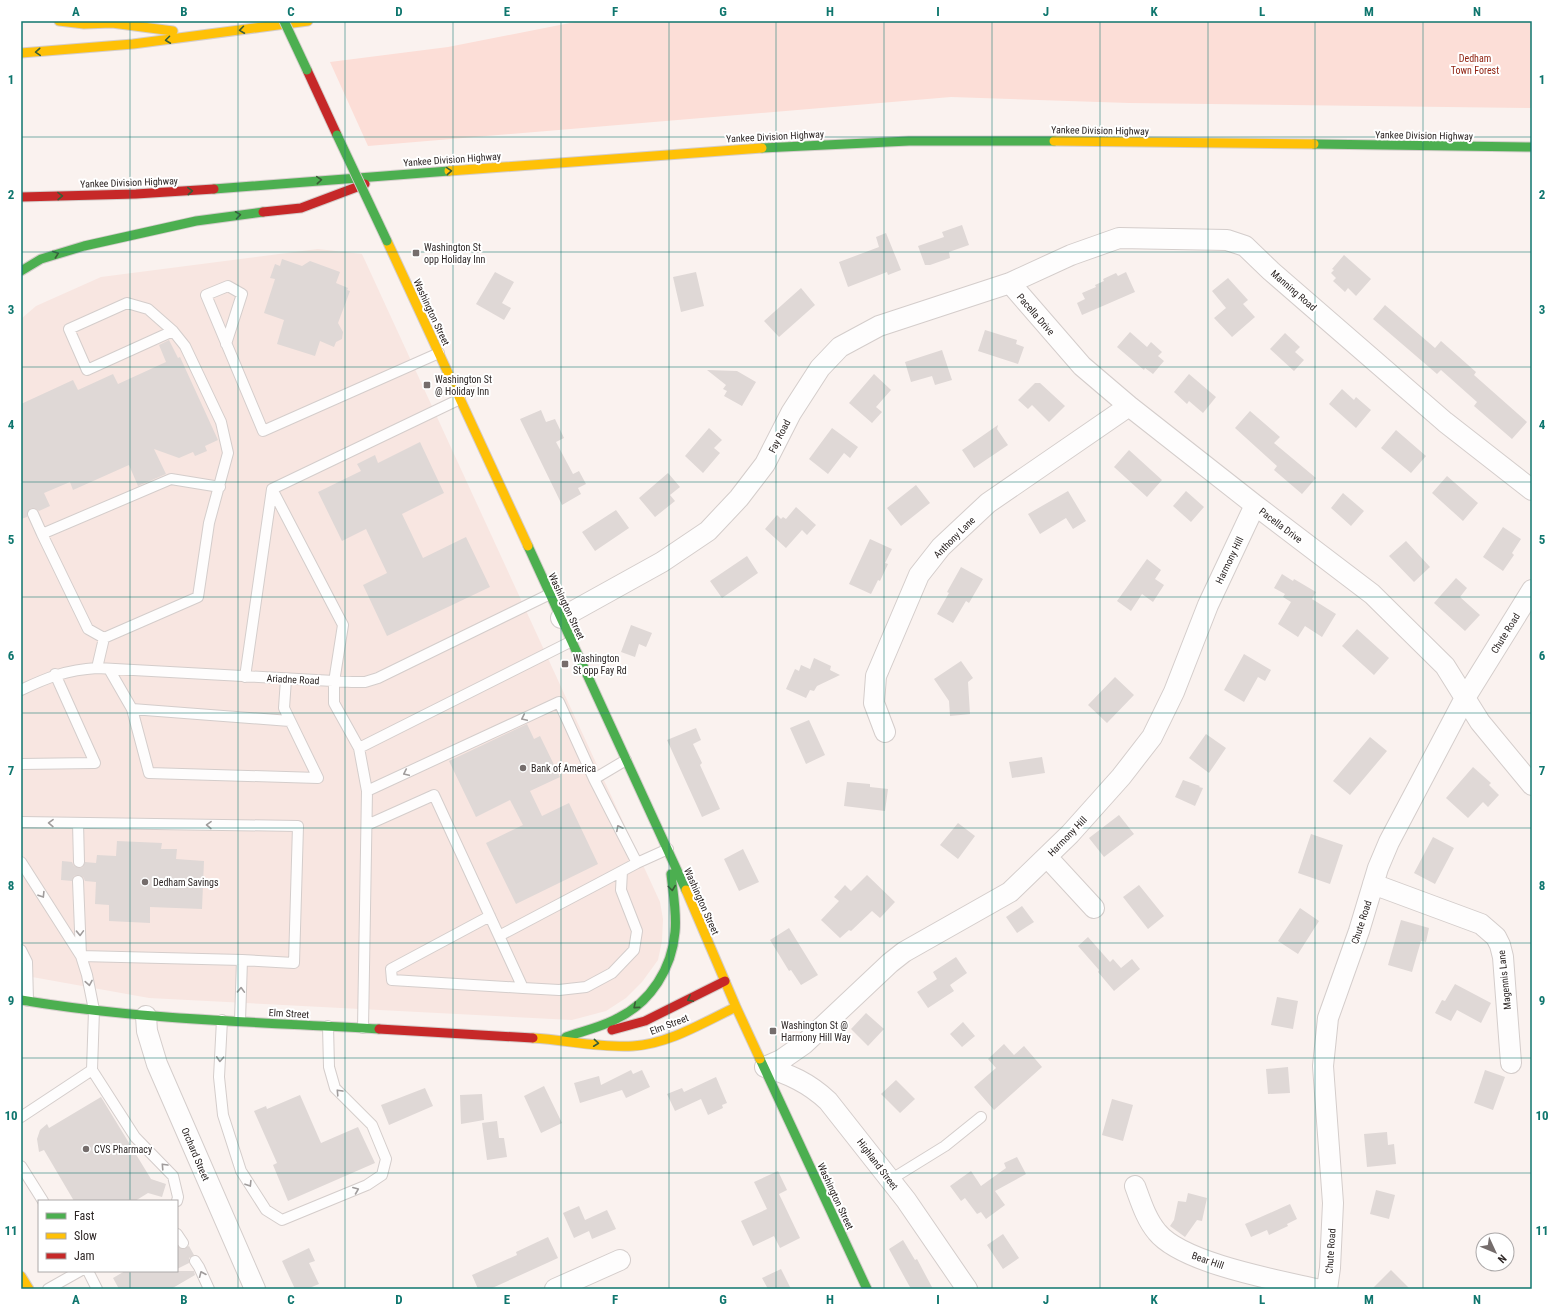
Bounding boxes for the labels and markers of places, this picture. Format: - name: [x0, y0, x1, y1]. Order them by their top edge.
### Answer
- place label: Washington St opp Holiday Inn: [424, 242, 485, 265]
- marker: Washington St opp Holiday Inn: [411, 248, 421, 258]
- place label: Washington St @ Holiday Inn: [435, 374, 492, 397]
- marker: Washington St @ Holiday Inn: [422, 380, 432, 390]
- place label: Washington St opp Fay Rd: [573, 653, 627, 676]
- marker: Washington St opp Fay Rd: [560, 659, 570, 669]
- marker: Bank of America: [518, 763, 528, 773]
- place label: Bank of America: [531, 763, 596, 774]
- marker: Dedham Savings: [140, 877, 150, 887]
- place label: Dedham Savings: [153, 877, 219, 888]
- place label: Washington St @ Harmony Hill Way: [781, 1020, 851, 1043]
- marker: Washington St @ Harmony Hill Way: [768, 1026, 778, 1036]
- marker: CVS Pharmacy: [81, 1144, 91, 1154]
- place label: CVS Pharmacy: [94, 1144, 152, 1155]

